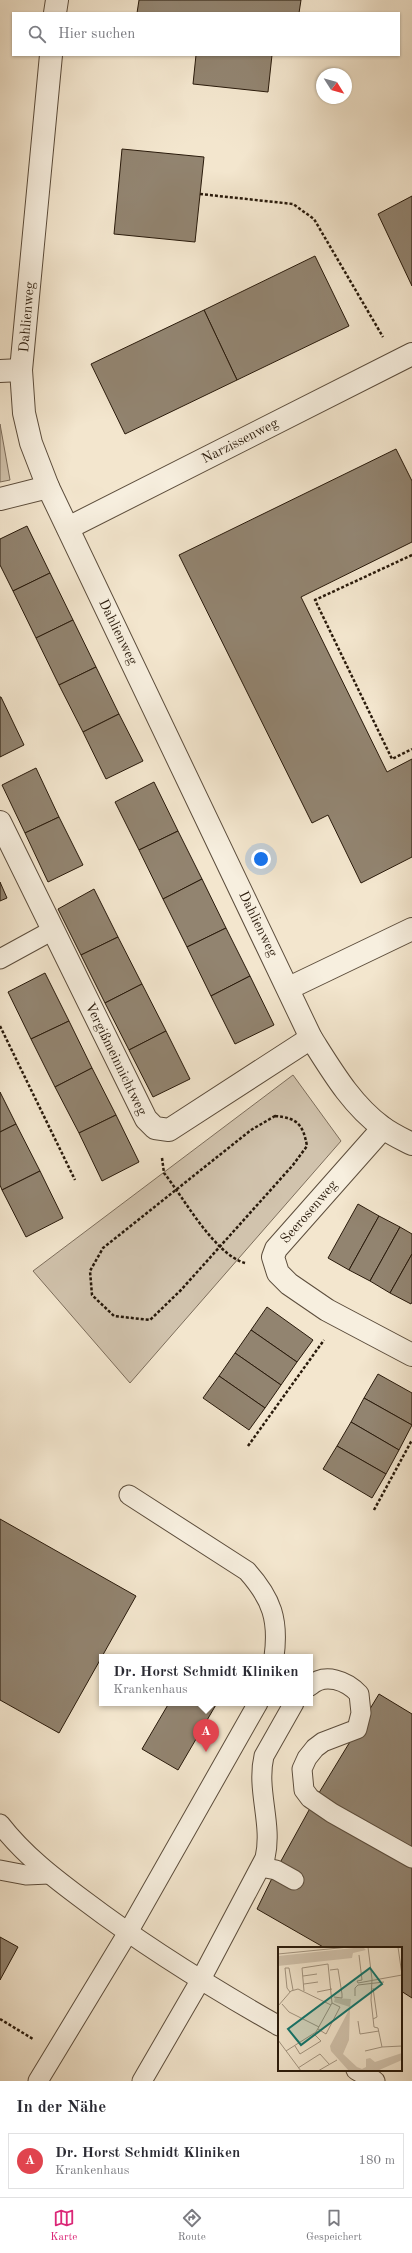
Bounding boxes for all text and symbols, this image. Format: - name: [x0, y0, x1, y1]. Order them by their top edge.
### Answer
- search box: [12, 12, 400, 56]
- icon: search: [26, 23, 48, 45]
- text: Hier suchen: [58, 27, 135, 42]
- north arrow: [316, 68, 352, 104]
- street label: Dahlienweg: [17, 280, 37, 353]
- street label: Narzissenweg: [200, 416, 281, 466]
- street label: Dahlienweg: [96, 597, 140, 667]
- your location: [251, 849, 271, 869]
- street label: Dahlienweg: [236, 889, 280, 959]
- street label: Vergißmeinnichtweg: [83, 1000, 150, 1118]
- street label: Seerosenweg: [278, 1177, 340, 1246]
- popup: [99, 1654, 313, 1706]
- text: Dr. Horst Schmidt Kliniken: [113, 1665, 299, 1680]
- text: Krankenhaus: [113, 1683, 188, 1696]
- pin: A: [193, 1719, 219, 1752]
- inset map: [278, 1947, 402, 2071]
- text: In der Nähe: [16, 2099, 106, 2116]
- text: Dr. Horst Schmidt Kliniken: [55, 2146, 240, 2161]
- text: A: [25, 2154, 35, 2167]
- text: 180 m: [358, 2154, 395, 2167]
- text: Krankenhaus: [55, 2164, 129, 2177]
- tab: Karte: [50, 2207, 77, 2245]
- tab: Route: [178, 2207, 206, 2245]
- tab: Gespeichert: [306, 2207, 362, 2245]

